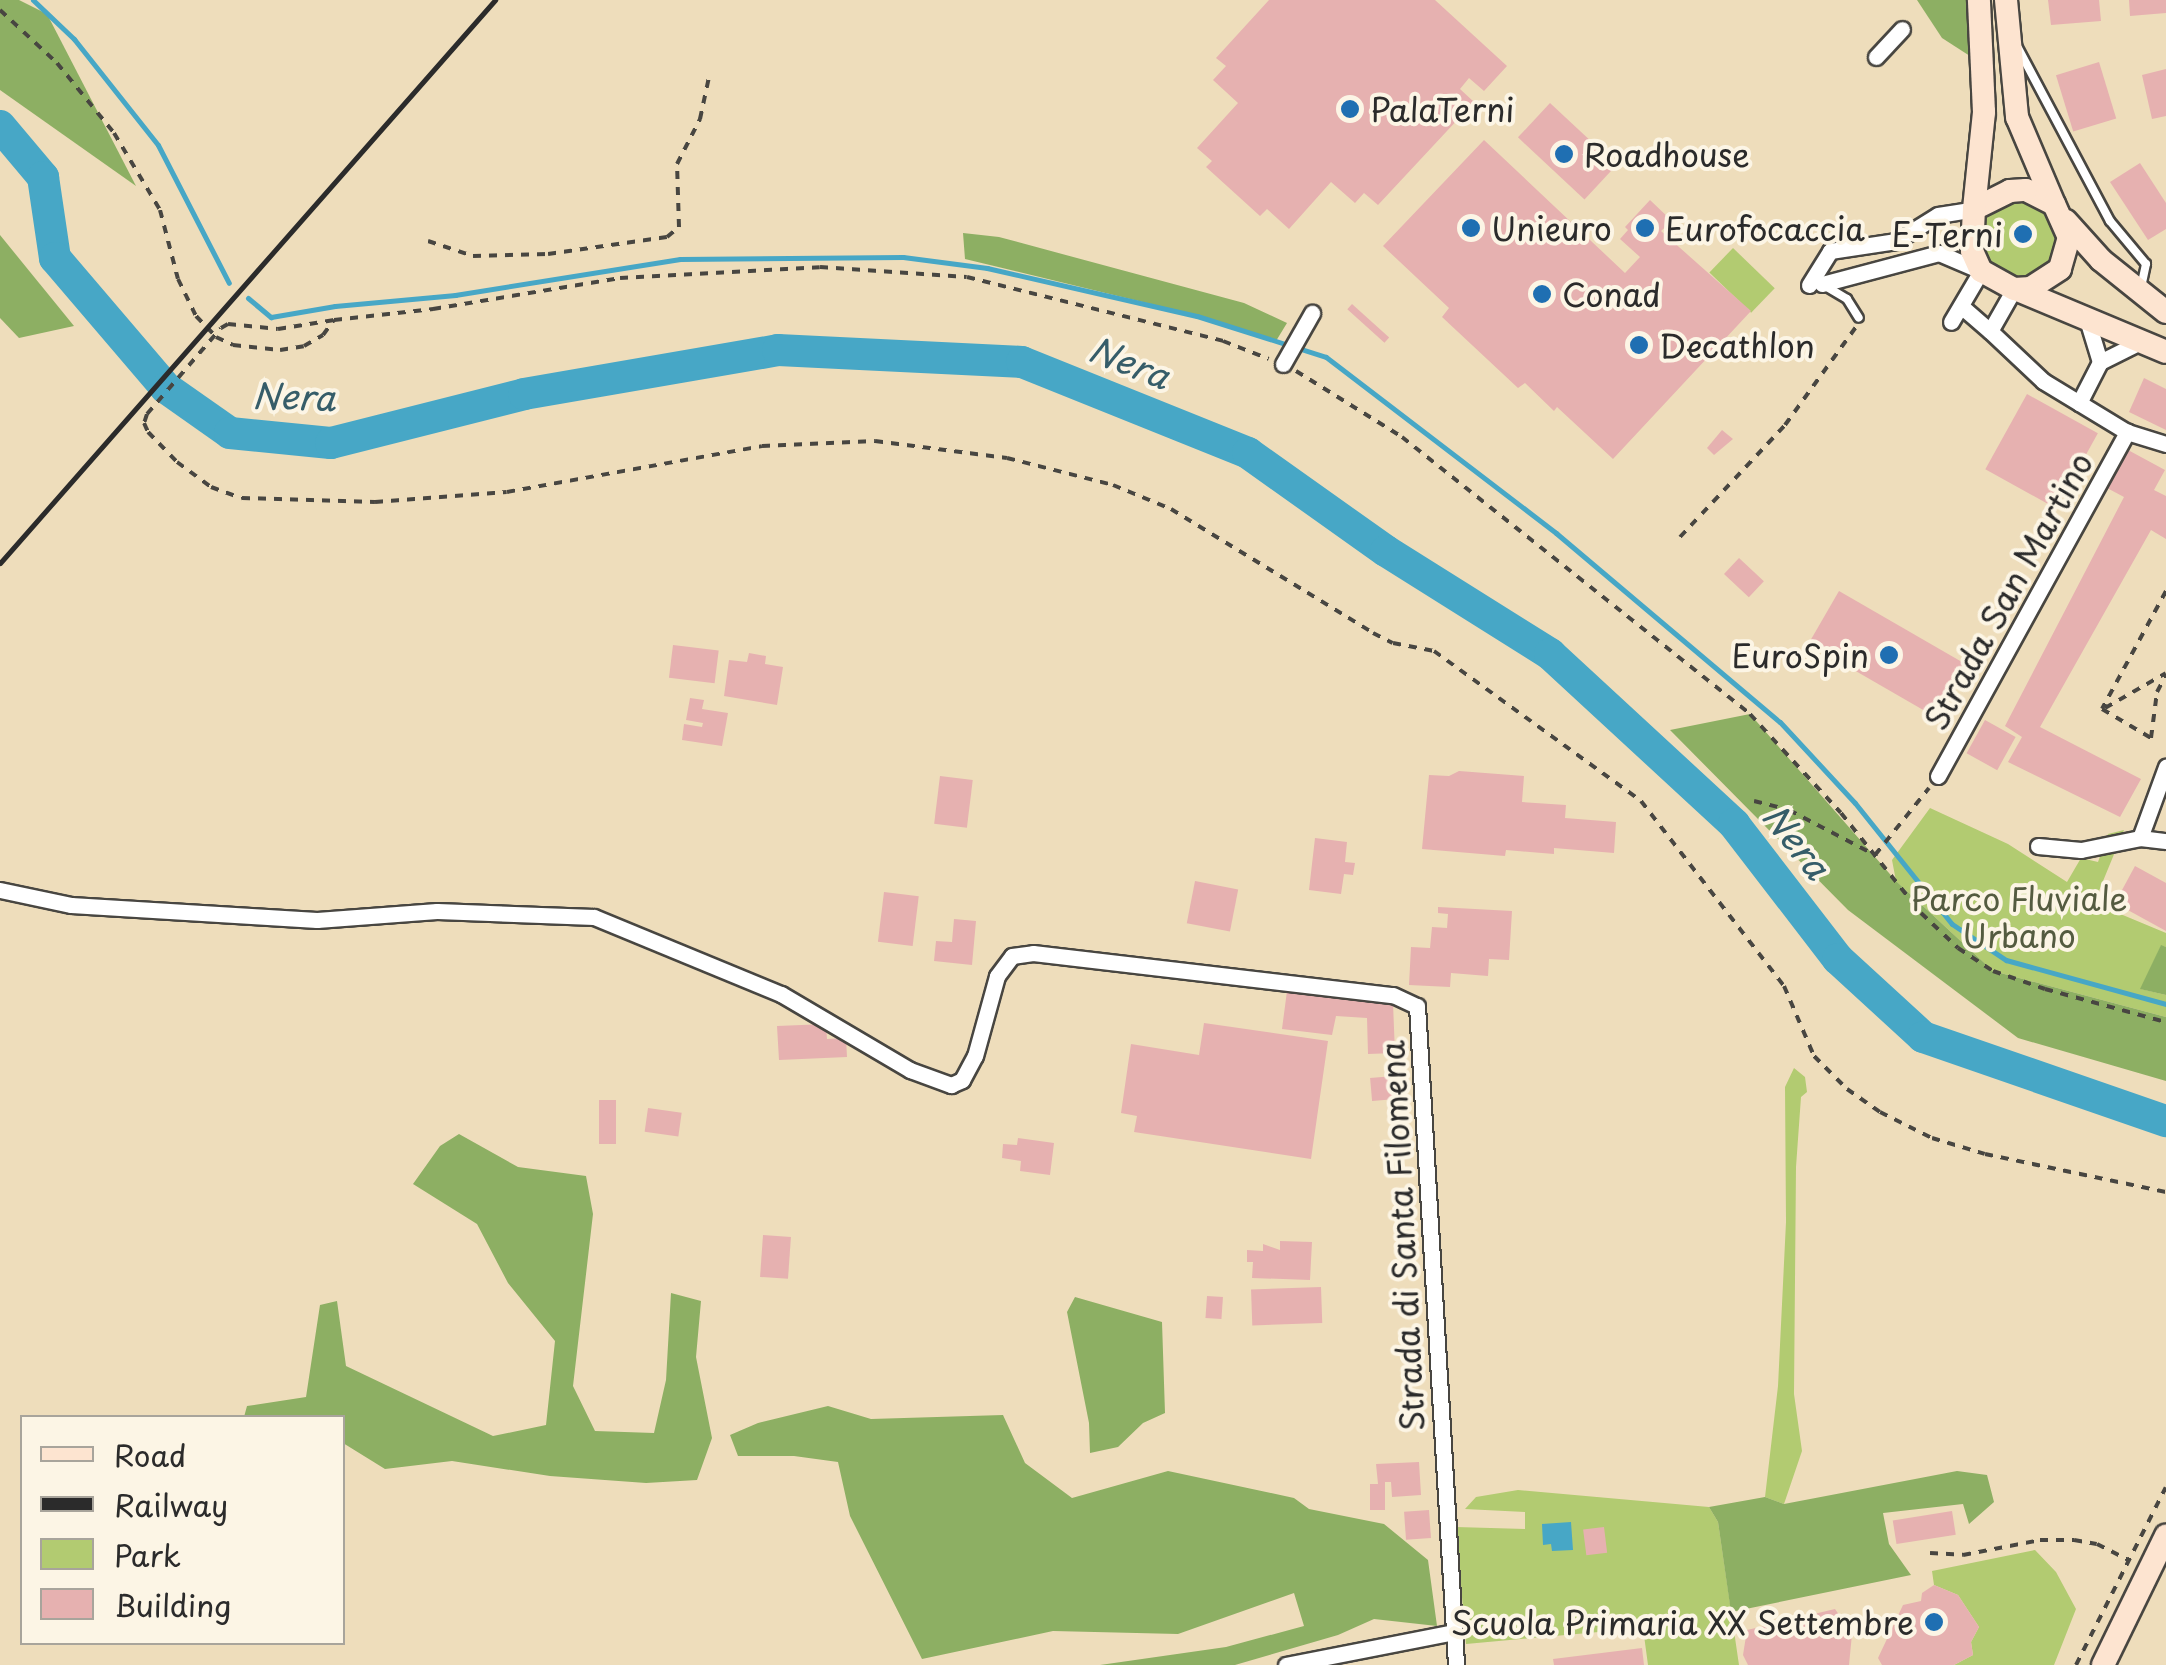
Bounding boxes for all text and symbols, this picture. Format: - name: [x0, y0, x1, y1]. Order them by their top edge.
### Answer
- place label: PalaTerni: [1370, 90, 1515, 128]
- marker: PalaTerni: [1339, 98, 1361, 120]
- place label: Roadhouse: [1584, 135, 1750, 173]
- marker: Roadhouse: [1553, 143, 1575, 165]
- place label: Unieuro: [1491, 209, 1612, 247]
- place label: Eurofocaccia: [1665, 209, 1865, 247]
- place label: E-Terni: [1891, 215, 2003, 253]
- marker: Unieuro: [1460, 217, 1482, 239]
- marker: Eurofocaccia: [1634, 217, 1656, 239]
- marker: E-Terni: [2012, 223, 2034, 245]
- place label: Conad: [1562, 275, 1661, 313]
- marker: Conad: [1531, 283, 1553, 305]
- place label: Decathlon: [1659, 326, 1815, 364]
- water label: Nera: [1084, 327, 1176, 397]
- marker: Decathlon: [1628, 334, 1650, 356]
- water label: Nera: [252, 374, 336, 418]
- street label: Strada San Martino: [1916, 446, 2100, 736]
- place label: EuroSpin: [1731, 636, 1869, 674]
- marker: EuroSpin: [1878, 644, 1900, 666]
- water label: Nera: [1755, 795, 1839, 887]
- park label: Parco Fluviale Urbano: [1911, 880, 2127, 955]
- street label: Strada di Santa Filomena: [1373, 1039, 1431, 1433]
- legend: [20, 1415, 345, 1645]
- text: Road: [114, 1432, 187, 1477]
- text: Railway: [114, 1482, 228, 1527]
- text: Park: [114, 1532, 181, 1577]
- text: Building: [114, 1582, 231, 1627]
- place label: Scuola Primaria XX Settembre: [1447, 1603, 1914, 1641]
- marker: Scuola Primaria XX Settembre: [1923, 1611, 1945, 1633]

